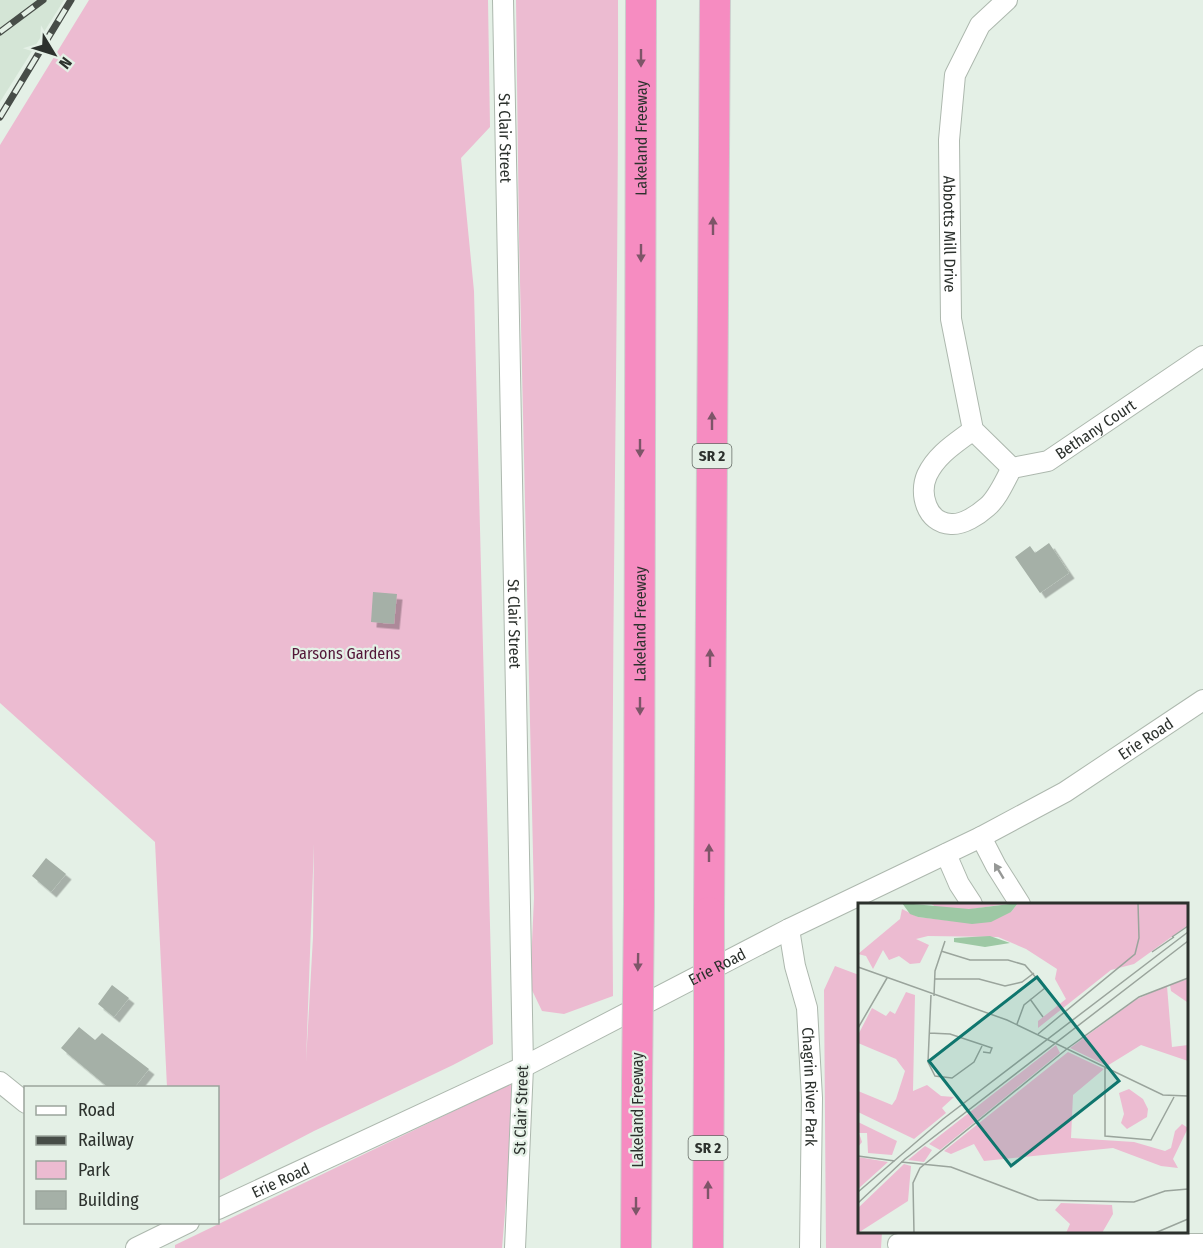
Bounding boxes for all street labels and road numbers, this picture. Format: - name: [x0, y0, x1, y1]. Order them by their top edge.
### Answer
- street label: Lakeland Freeway: [631, 79, 650, 196]
- street label: St Clair Street: [495, 93, 516, 184]
- street label: Abbotts Mill Drive: [940, 176, 960, 292]
- street label: Bethany Court: [1052, 395, 1140, 463]
- road number: SR 2: [692, 444, 732, 468]
- street label: Lakeland Freeway: [630, 565, 649, 682]
- street label: St Clair Street: [504, 579, 525, 670]
- street label: Erie Road: [1114, 713, 1176, 763]
- street label: Erie Road: [685, 944, 749, 989]
- street label: Chagrin River Park: [799, 1027, 822, 1147]
- street label: Lakeland Freeway: [628, 1052, 647, 1168]
- street label: St Clair Street: [510, 1064, 532, 1155]
- road number: SR 2: [688, 1136, 728, 1160]
- street label: Erie Road: [249, 1158, 313, 1202]

